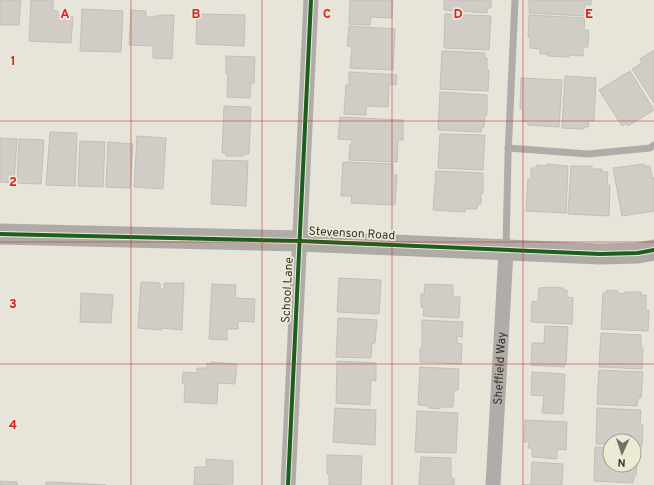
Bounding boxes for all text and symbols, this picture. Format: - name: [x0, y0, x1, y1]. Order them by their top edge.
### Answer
- text: A: [60, 7, 70, 23]
- text: B: [192, 7, 201, 23]
- text: C: [323, 7, 331, 23]
- text: D: [453, 7, 463, 23]
- text: E: [585, 7, 593, 23]
- text: 1: [10, 54, 16, 70]
- text: 2: [9, 175, 17, 191]
- street label: Stevenson Road: [308, 224, 396, 244]
- street label: School Lane: [278, 257, 298, 323]
- text: 3: [9, 297, 17, 313]
- street label: Sheffield Way: [490, 331, 511, 405]
- text: 4: [9, 418, 17, 434]
- north arrow: [602, 433, 642, 473]
- text: N: [617, 455, 626, 469]

